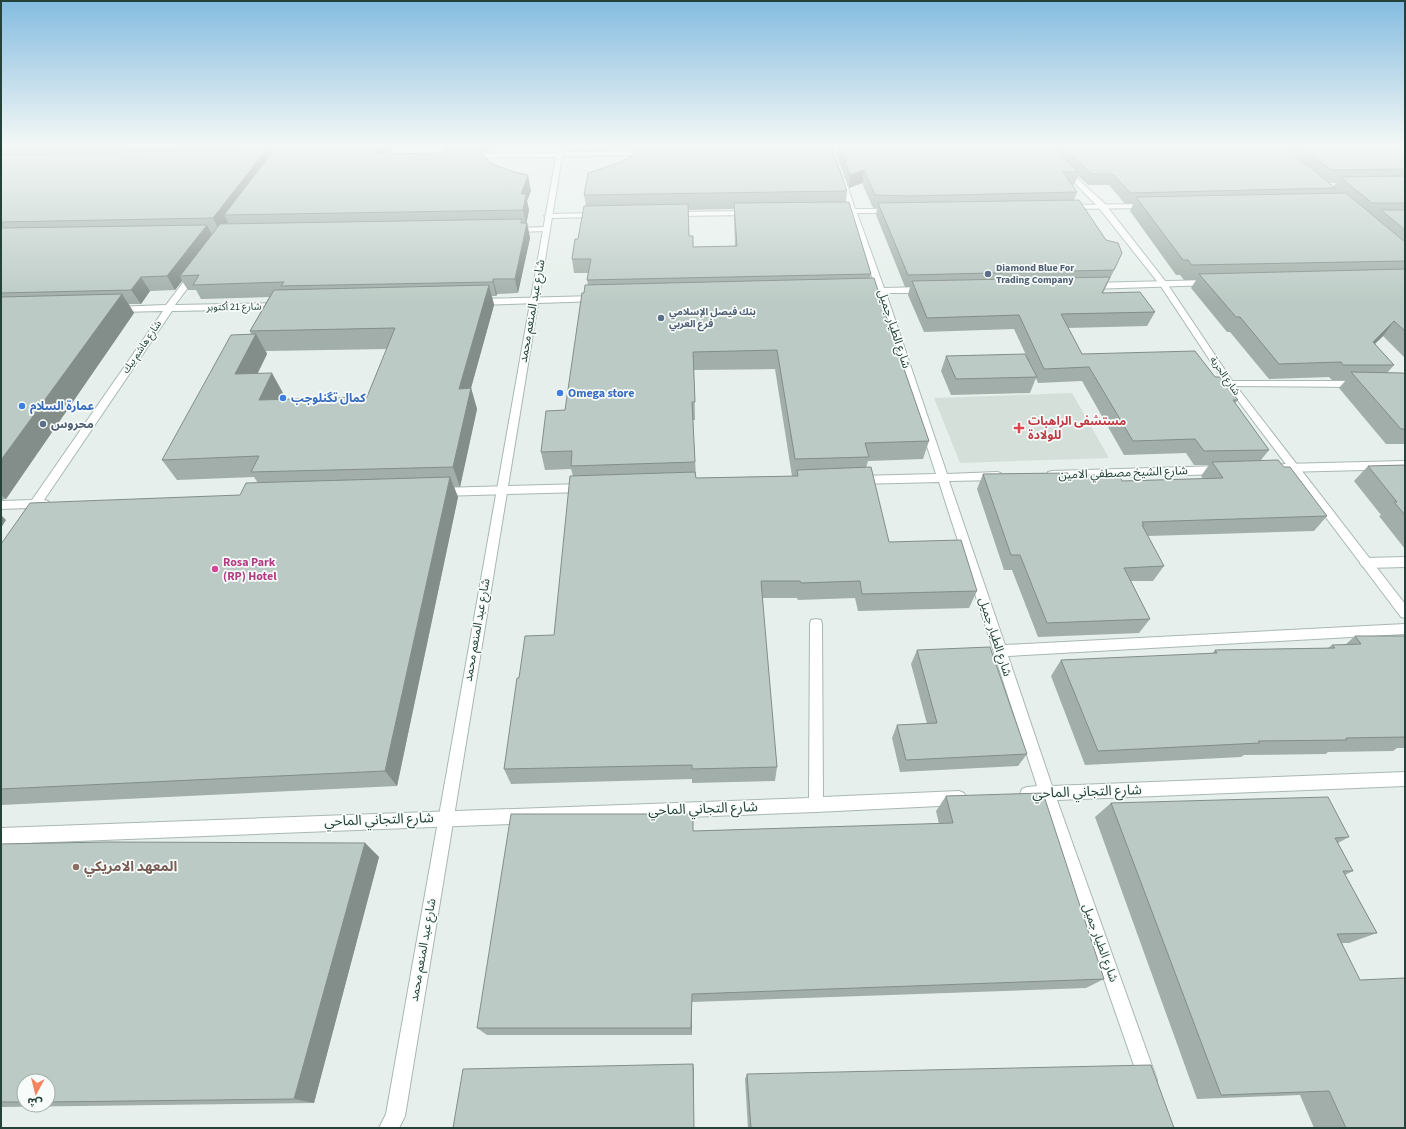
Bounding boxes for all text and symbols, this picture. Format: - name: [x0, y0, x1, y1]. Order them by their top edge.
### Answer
- street label: شارع عبد المنعم محمد: [515, 258, 549, 364]
- place label: Diamond Blue For Trading Company: [996, 261, 1074, 287]
- marker: Diamond Blue For Trading Company: [983, 269, 993, 279]
- street label: شارع الطيار جميل: [873, 287, 915, 371]
- street label: شارع 21 أكتوبر: [205, 300, 262, 314]
- place label: بنك فيصل الإسلامي فرع العربي: [669, 305, 756, 332]
- marker: بنك فيصل الإسلامي فرع العربي: [656, 313, 666, 323]
- street label: شارع هاشم بيك: [119, 318, 165, 376]
- street label: شارع الحرية: [1207, 354, 1244, 398]
- place label: Omega store: [568, 385, 634, 402]
- marker: Omega store: [555, 388, 565, 398]
- place label: كمال تگنلوجب: [291, 390, 366, 407]
- marker: كمال تگنلوجب: [278, 393, 288, 403]
- place label: عمارة السلام: [30, 398, 95, 415]
- marker: عمارة السلام: [17, 401, 27, 411]
- place label: مستشفى الراهبات للولادة: [1028, 413, 1126, 444]
- place label: محروس: [51, 416, 94, 433]
- marker: محروس: [38, 419, 48, 429]
- marker: مستشفى الراهبات للولادة: [1013, 422, 1025, 434]
- street label: شارع الشيخ مصطفي الامين: [1058, 462, 1188, 485]
- place label: Rosa Park (RP) Hotel: [223, 554, 277, 585]
- marker: Rosa Park (RP) Hotel: [210, 564, 220, 574]
- street label: شارع عبد المنعم محمد: [460, 577, 494, 683]
- street label: شارع الطيار جميل: [974, 595, 1016, 679]
- street label: شارع التجاني الماحي: [1032, 780, 1142, 804]
- street label: شارع التجاني الماحي: [648, 797, 758, 821]
- street label: شارع التجاني الماحي: [324, 808, 434, 832]
- place label: المعهد الامريكي: [84, 857, 177, 877]
- marker: المعهد الامريكي: [71, 862, 81, 872]
- street label: شارع عبد المنعم محمد: [406, 897, 440, 1003]
- street label: شارع الطيار جميل: [1078, 901, 1122, 985]
- north arrow: [16, 1073, 56, 1113]
- text: ش: [26, 1094, 43, 1111]

